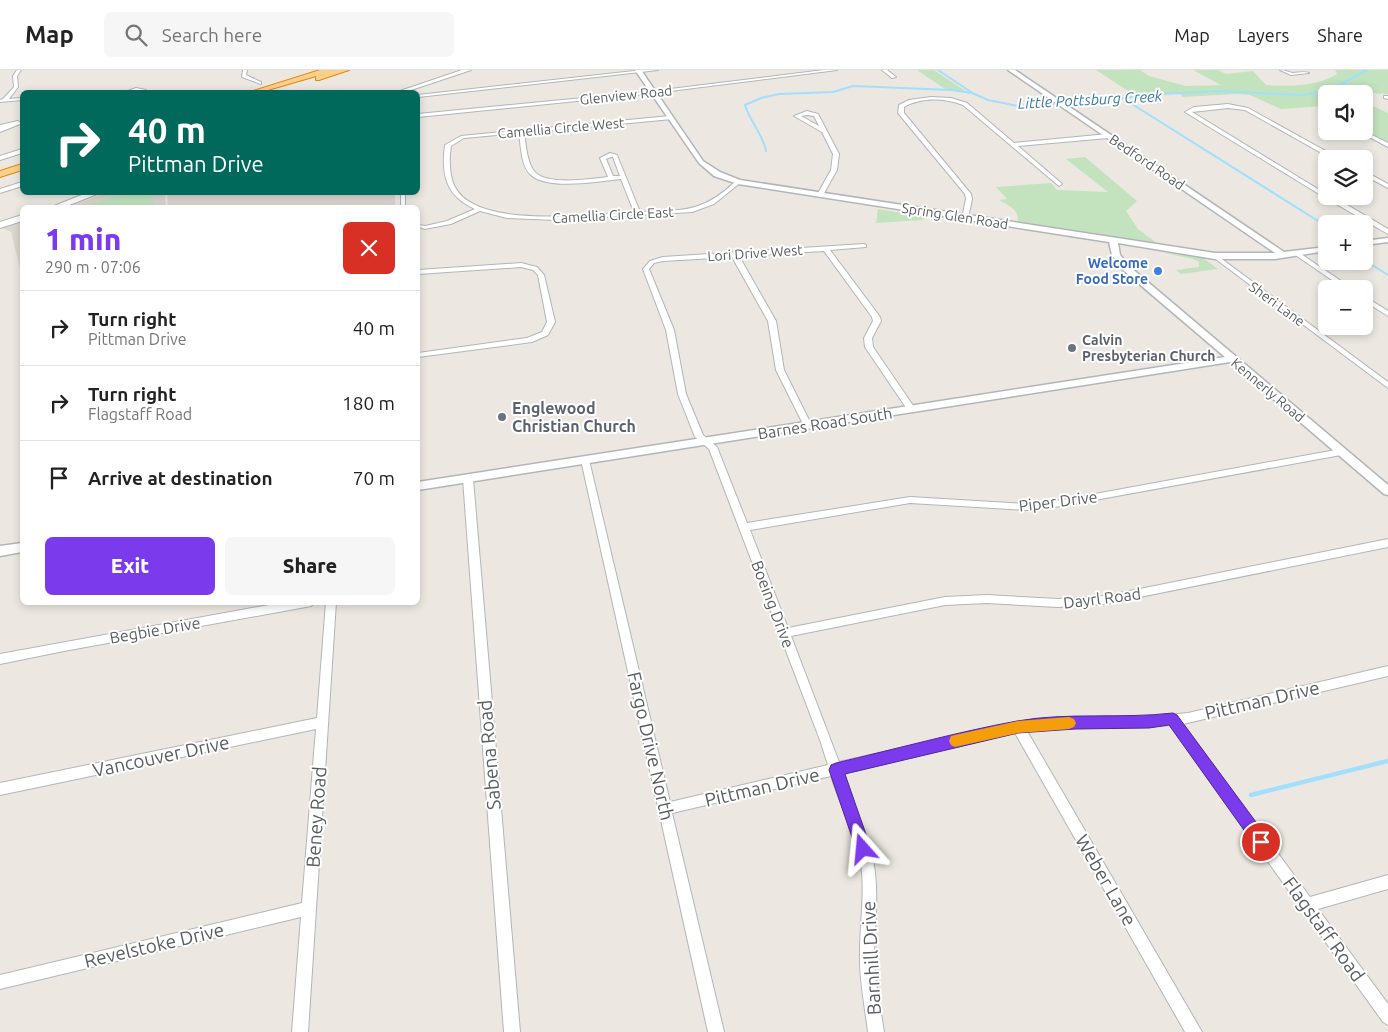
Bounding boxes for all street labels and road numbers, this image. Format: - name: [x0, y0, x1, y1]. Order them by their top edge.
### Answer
- street label: Glenview Road: [579, 82, 673, 108]
- street label: Camellia Circle West: [497, 114, 626, 142]
- street label: Bedford Road: [1106, 131, 1188, 193]
- street label: Spring Glen Road: [901, 200, 1009, 232]
- street label: Camellia Circle East: [552, 204, 675, 226]
- street label: Lori Drive West: [707, 242, 804, 264]
- street label: Sheri Lane: [1246, 278, 1308, 330]
- street label: Kennerly Road: [1228, 355, 1308, 425]
- street label: Barnes Road South: [756, 403, 894, 443]
- street label: Piper Drive: [1018, 487, 1098, 515]
- street label: Boeing Drive: [748, 558, 798, 650]
- street label: Dayrl Road: [1062, 584, 1142, 612]
- street label: Begbie Drive: [108, 613, 202, 647]
- street label: Fargo Drive North: [623, 669, 679, 823]
- street label: Pittman Drive: [1202, 676, 1322, 724]
- street label: Sabena Road: [473, 699, 505, 811]
- street label: Vancouver Drive: [91, 731, 231, 781]
- street label: Pittman Drive: [702, 763, 822, 811]
- street label: Beney Road: [301, 766, 331, 868]
- street label: Weber Lane: [1071, 830, 1141, 930]
- street label: Flagstaff Road: [1279, 872, 1369, 986]
- street label: Barnhill Drive: [857, 900, 885, 1016]
- street label: Revelstoke Drive: [82, 918, 226, 972]

